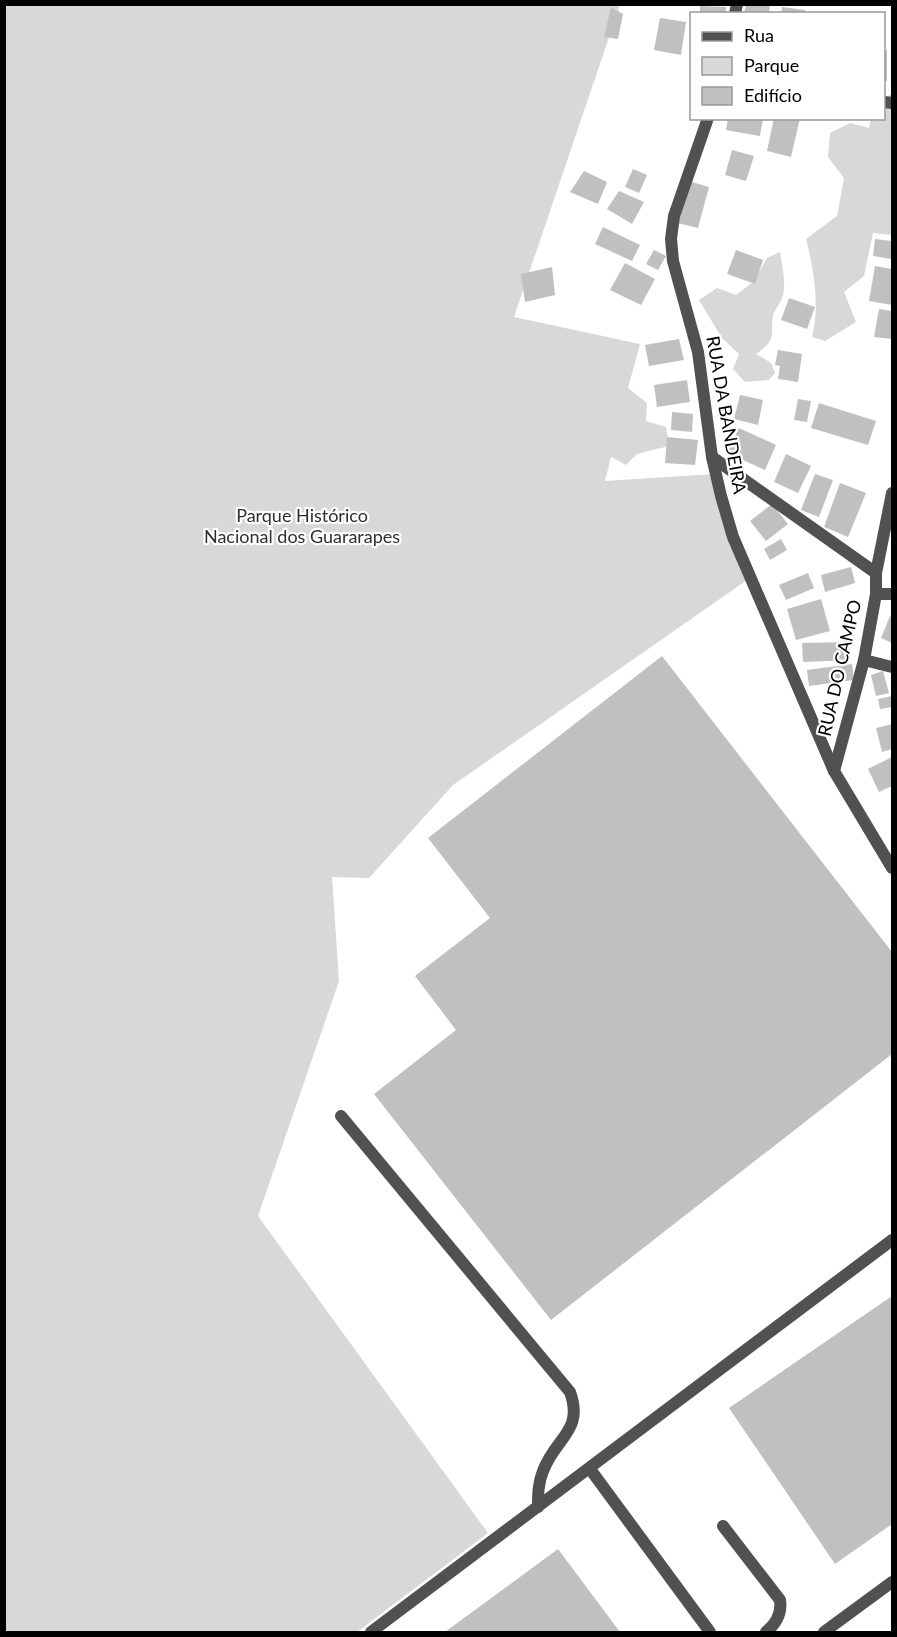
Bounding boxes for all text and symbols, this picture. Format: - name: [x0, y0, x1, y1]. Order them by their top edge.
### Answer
- legend: [690, 12, 885, 120]
- text: Rua: [744, 24, 774, 46]
- text: Parque: [744, 54, 799, 76]
- text: Edifício: [744, 84, 802, 106]
- street label: RUA DA BANDEIRA: [702, 334, 752, 496]
- park label: Parque Histórico Nacional dos Guararapes: [204, 504, 400, 547]
- street label: RUA DO CAMPO: [813, 597, 865, 738]

